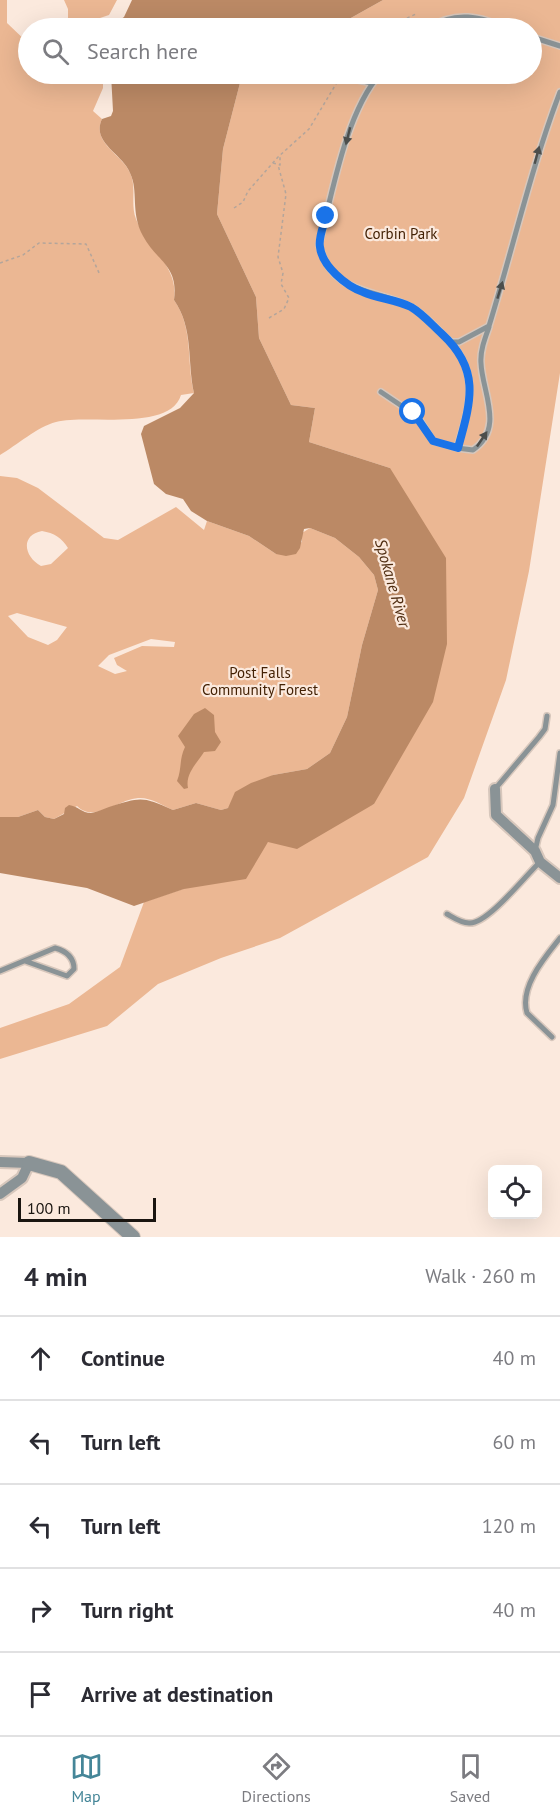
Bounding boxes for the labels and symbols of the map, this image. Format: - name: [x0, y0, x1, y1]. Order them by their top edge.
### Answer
- one-way arrow: [342, 127, 352, 145]
- one-way arrow: [533, 146, 542, 164]
- route end: [312, 202, 338, 228]
- park label: Corbin Park: [364, 224, 438, 243]
- one-way arrow: [496, 281, 505, 299]
- route start: [399, 398, 425, 424]
- one-way arrow: [476, 431, 487, 447]
- water label: Spokane River: [371, 536, 416, 631]
- park label: Post Falls Community Forest: [202, 663, 318, 699]
- scale bar: [18, 1195, 156, 1222]

